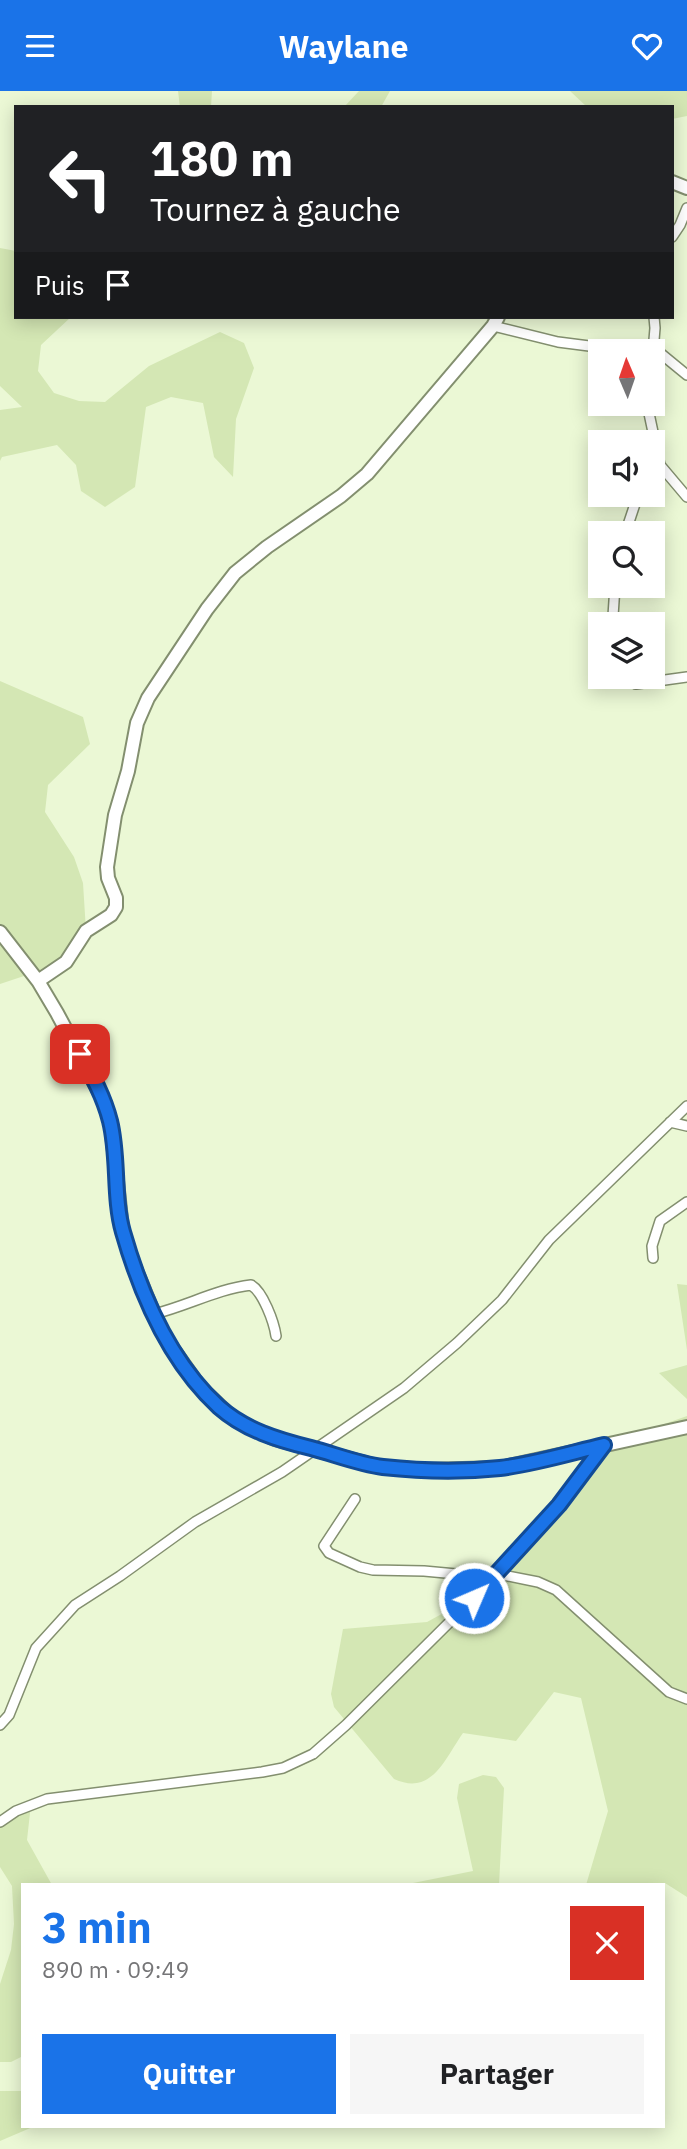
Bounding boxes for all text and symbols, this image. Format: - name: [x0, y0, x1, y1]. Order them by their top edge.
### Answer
- text: Waylane: [278, 25, 409, 67]
- icon: menu: [21, 27, 59, 65]
- icon: heart: [628, 27, 666, 65]
- text: 180 m: [150, 126, 294, 189]
- icon: left: [35, 133, 126, 224]
- text: Tournez à gauche: [150, 188, 401, 230]
- icon: arrive: [99, 266, 137, 304]
- text: Puis: [35, 268, 85, 302]
- north arrow: [588, 339, 665, 417]
- map controls: [588, 339, 665, 689]
- button: sound: [588, 430, 665, 507]
- button: search: [588, 521, 665, 598]
- button: layers: [588, 612, 665, 689]
- pin: [50, 1024, 110, 1084]
- icon: arrive: [61, 1035, 99, 1073]
- position arrow: [437, 1561, 511, 1635]
- text: 3 min: [42, 1900, 152, 1955]
- button: close: [570, 1906, 644, 1980]
- text: 890 m · 09:49: [42, 1954, 189, 1984]
- button: Quitter: [42, 2034, 336, 2114]
- button: Partager: [350, 2034, 644, 2114]

